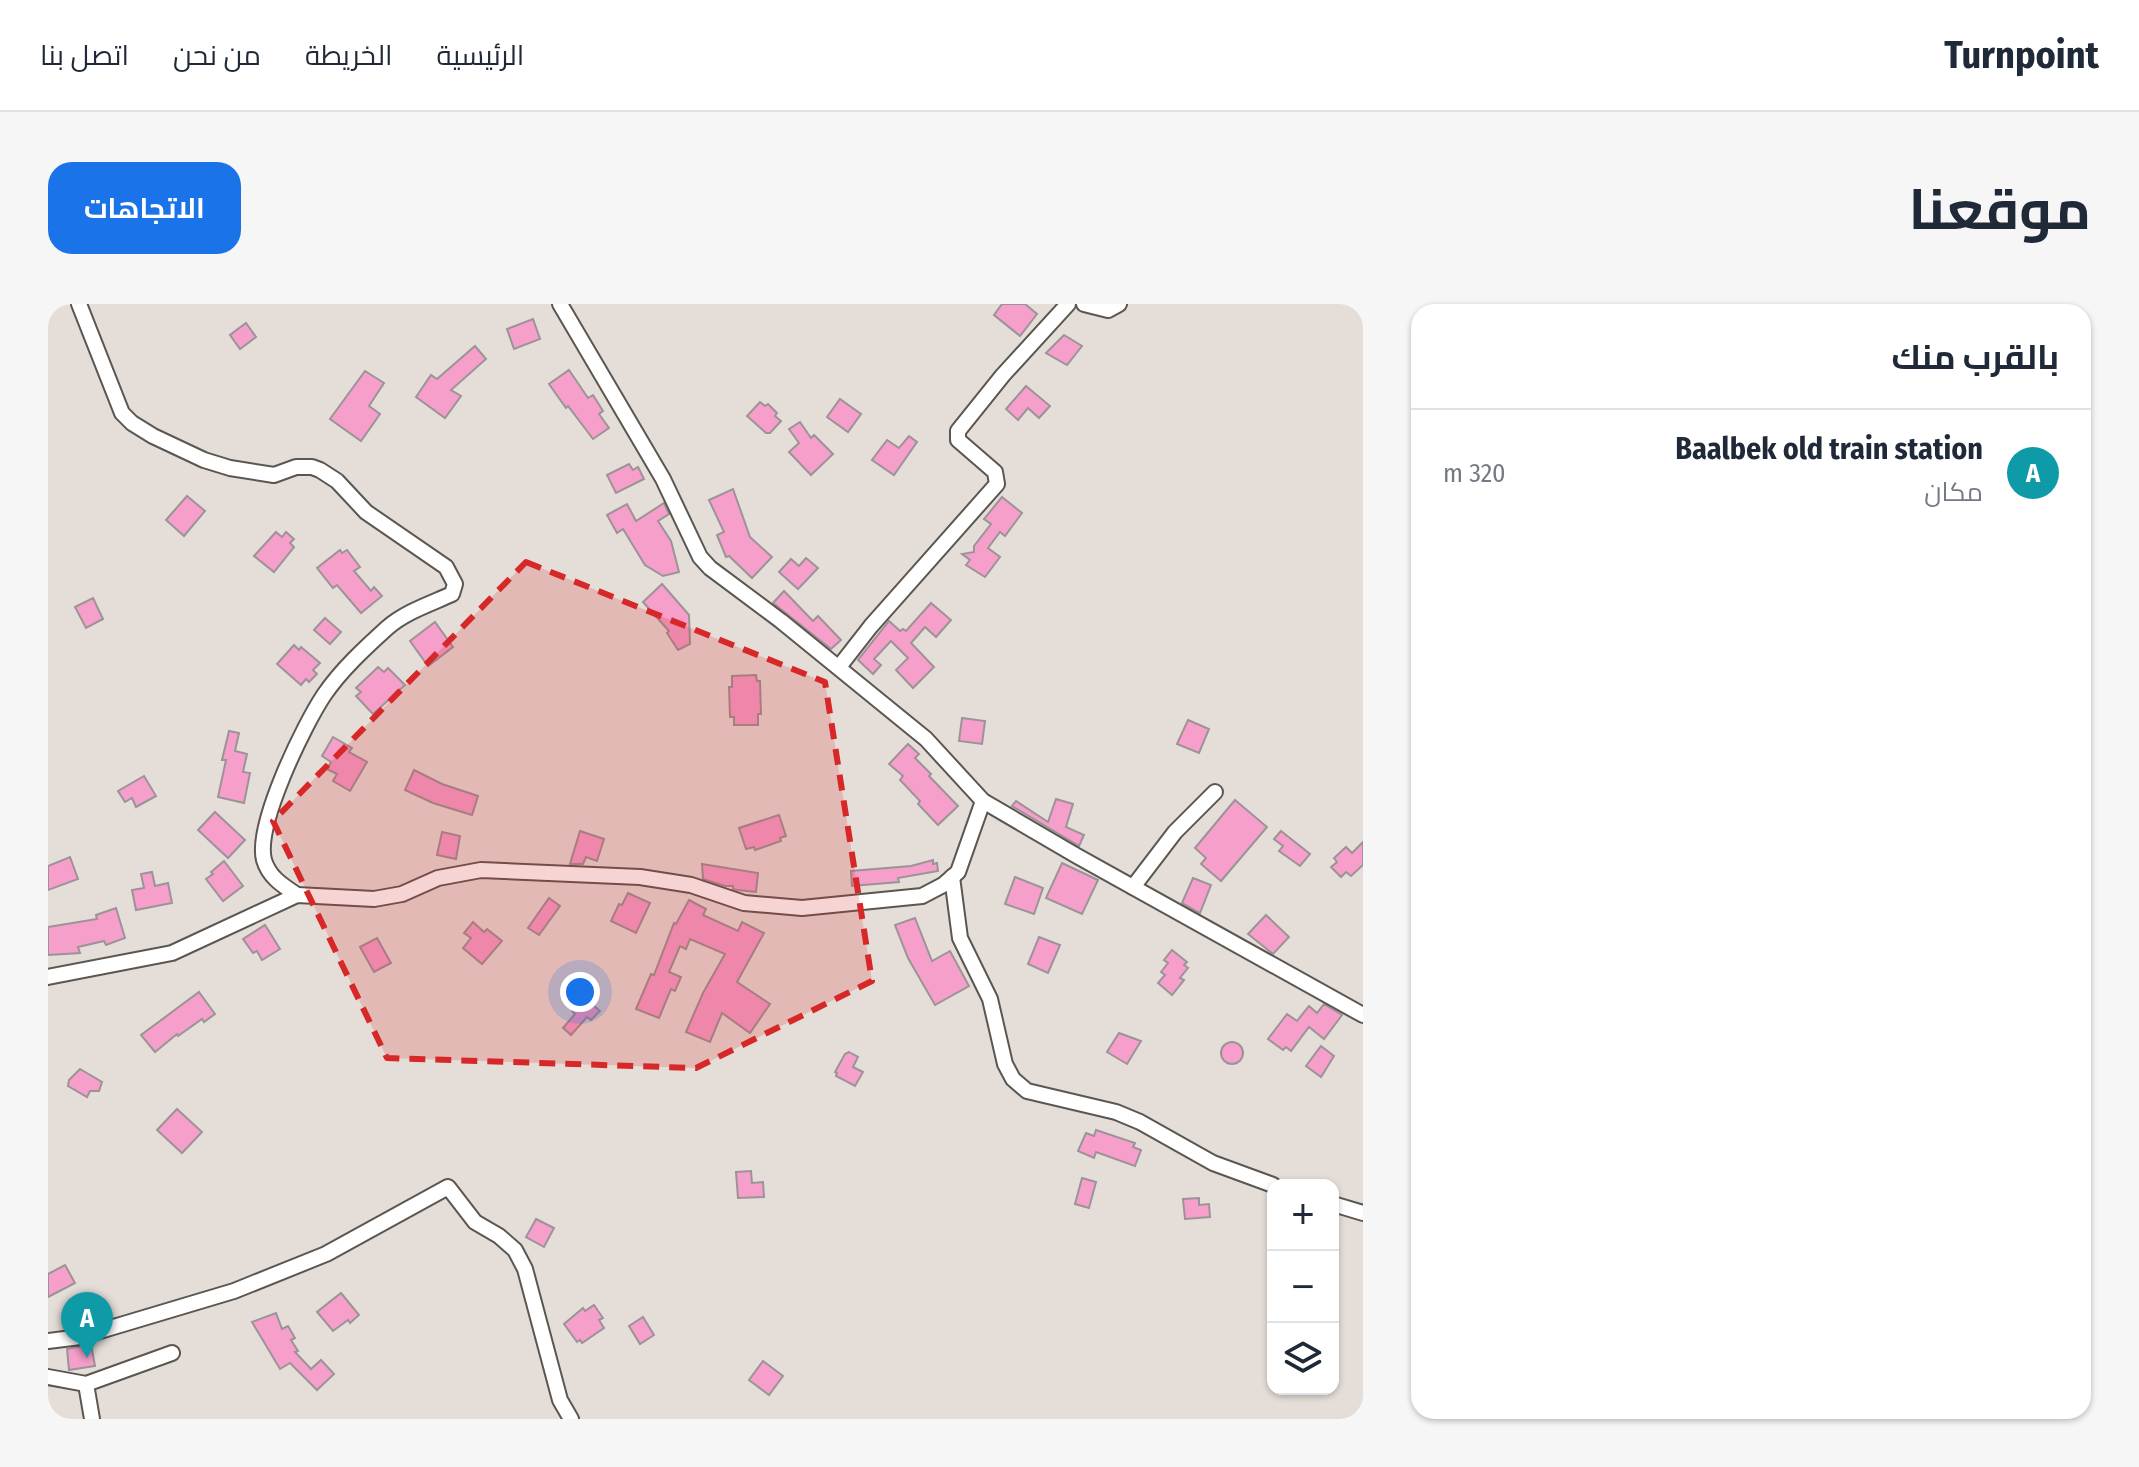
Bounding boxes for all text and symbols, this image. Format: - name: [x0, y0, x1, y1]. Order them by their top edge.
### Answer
- text: Turnpoint: [1944, 32, 2099, 78]
- text: اتصل بنا: [40, 39, 129, 72]
- text: من نحن: [173, 39, 261, 72]
- text: الخريطة: [305, 39, 392, 72]
- text: الرئيسية: [436, 39, 524, 72]
- button: الاتجاهات: [48, 162, 241, 254]
- text: موقعنا: [1908, 177, 2091, 244]
- text: بالقرب منك: [1892, 337, 2059, 378]
- text: Baalbek old train station: [1675, 431, 1983, 467]
- text: 320 m: [1443, 458, 1506, 489]
- text: A: [2026, 458, 2040, 489]
- text: مكان: [1924, 477, 1983, 508]
- your location: [560, 972, 600, 1012]
- map controls: [1267, 1179, 1339, 1395]
- button: +: [1267, 1179, 1339, 1251]
- button: −: [1267, 1251, 1339, 1323]
- pin: A: [61, 1292, 113, 1358]
- button: layers: [1267, 1323, 1339, 1395]

